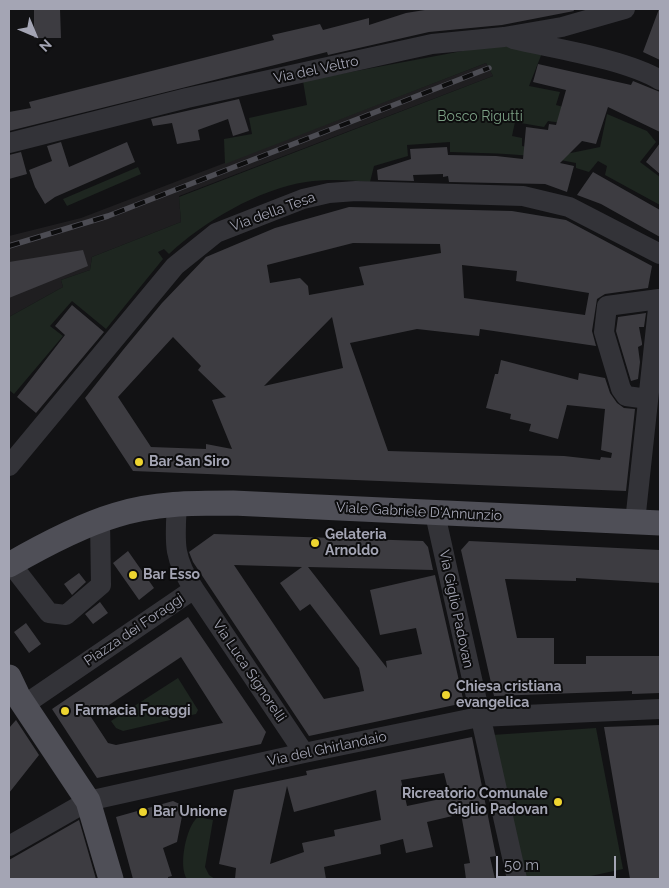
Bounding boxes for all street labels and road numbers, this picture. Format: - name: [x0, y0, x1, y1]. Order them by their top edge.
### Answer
- street label: Via del Veltro: [272, 53, 360, 87]
- street label: Via della Tesa: [228, 189, 318, 235]
- street label: Viale Gabriele D'Annunzio: [336, 499, 502, 525]
- street label: Via Giglio Padovan: [435, 548, 477, 670]
- street label: Piazza dei Foraggi: [81, 590, 187, 670]
- street label: Via Luca Signorelli: [209, 617, 289, 725]
- street label: Via del Ghirlandaio: [266, 728, 388, 770]

